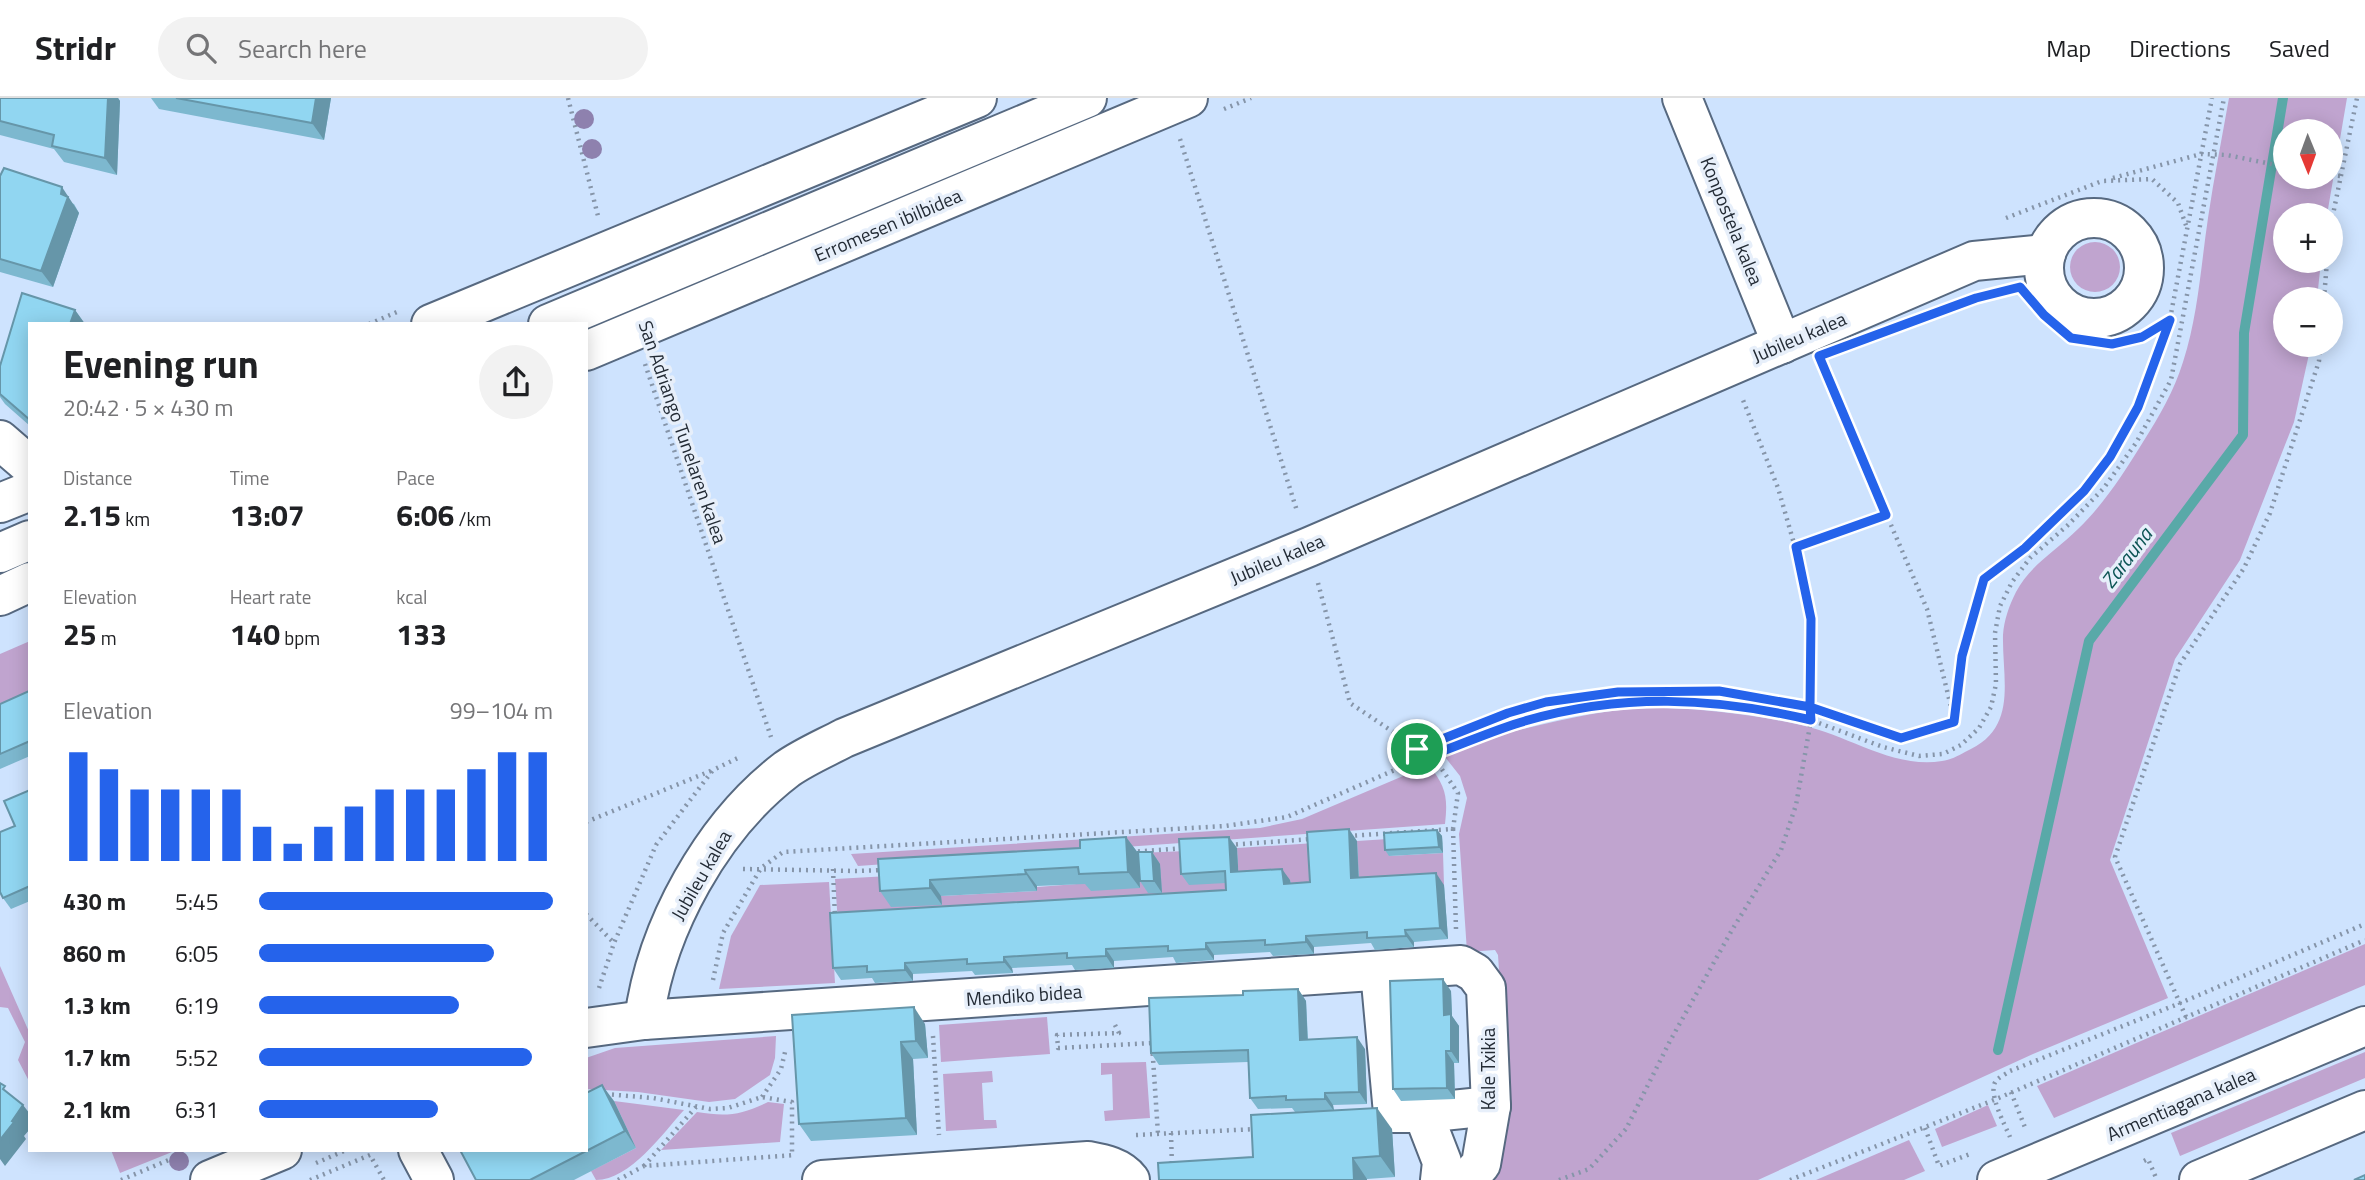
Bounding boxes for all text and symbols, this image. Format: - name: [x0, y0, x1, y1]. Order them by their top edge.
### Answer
- search box: [158, 17, 648, 80]
- text: Stridr: [35, 23, 116, 73]
- icon: search: [182, 29, 220, 67]
- text: Search here: [238, 29, 367, 68]
- text: Map: [2046, 30, 2091, 66]
- text: Directions: [2129, 30, 2231, 66]
- text: Saved: [2269, 30, 2330, 66]
- north arrow: [2273, 119, 2343, 189]
- map controls: [2273, 119, 2343, 357]
- street label: Konpostela kalea: [1694, 152, 1772, 290]
- street label: Erromesen ibilbidea: [809, 180, 967, 269]
- button: +: [2273, 203, 2343, 273]
- button: −: [2273, 287, 2343, 357]
- street label: Jubileu kalea: [1747, 303, 1851, 369]
- street label: San Adriango Tunelaren kalea: [632, 316, 736, 548]
- text: Evening run: [63, 335, 259, 393]
- button: share: [479, 345, 553, 419]
- text: 20:42 · 5 × 430 m: [63, 390, 233, 425]
- text: Distance: [63, 463, 132, 492]
- text: Time: [230, 463, 269, 492]
- text: Pace: [396, 463, 435, 492]
- text: 2.15: [63, 492, 121, 538]
- text: 13:07: [230, 492, 305, 538]
- text: 6:06: [396, 492, 454, 538]
- text: km: [121, 504, 150, 533]
- text: /km: [454, 504, 491, 533]
- water label: Zarauna: [2093, 519, 2161, 595]
- street label: Jubileu kalea: [1225, 525, 1329, 591]
- text: Elevation: [63, 582, 137, 611]
- text: Heart rate: [230, 582, 311, 611]
- text: kcal: [396, 582, 427, 611]
- text: 25: [63, 611, 97, 657]
- text: 140: [230, 611, 280, 657]
- text: 133: [396, 611, 447, 657]
- text: m: [97, 623, 117, 652]
- text: bpm: [280, 623, 320, 652]
- text: Elevation: [63, 693, 152, 728]
- text: 99–104 m: [450, 693, 553, 728]
- pin: [1387, 719, 1447, 779]
- icon: arrive: [1398, 730, 1436, 768]
- street label: Jubileu kalea: [663, 824, 738, 925]
- text: 430 m: [63, 884, 126, 919]
- text: 5:45: [175, 884, 219, 919]
- text: 860 m: [63, 936, 126, 971]
- text: 6:05: [175, 936, 219, 971]
- street label: Mendiko bidea: [965, 976, 1083, 1013]
- text: 1.3 km: [63, 988, 131, 1023]
- text: 6:19: [175, 988, 219, 1023]
- street label: Kale Txikia: [1473, 1027, 1502, 1110]
- text: 1.7 km: [63, 1040, 131, 1075]
- text: 5:52: [175, 1040, 219, 1075]
- street label: Armentiagana kalea: [2102, 1059, 2260, 1148]
- text: 2.1 km: [63, 1092, 131, 1127]
- text: 6:31: [175, 1092, 219, 1127]

